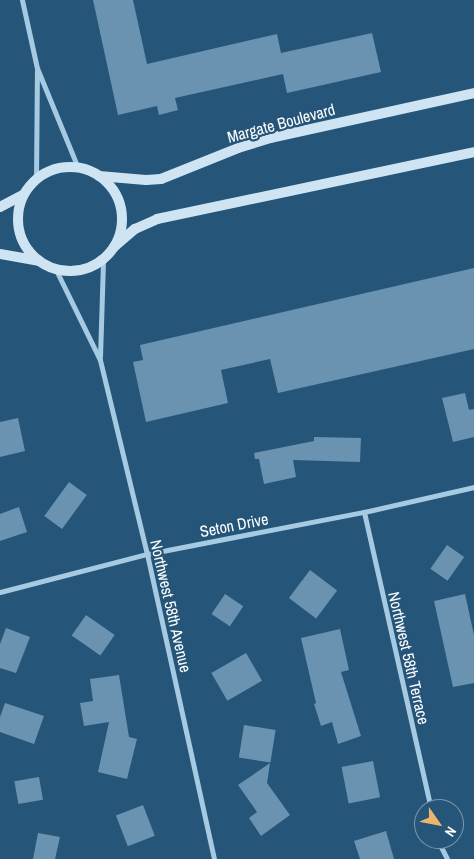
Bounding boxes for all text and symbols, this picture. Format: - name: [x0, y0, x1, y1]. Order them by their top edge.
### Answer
- street label: Margate Boulevard: [225, 99, 337, 147]
- street label: Seton Drive: [198, 509, 270, 541]
- street label: Northwest 58th Avenue: [146, 538, 196, 674]
- street label: Northwest 58th Terrace: [384, 590, 434, 726]
- north arrow: [414, 799, 464, 849]
- text: N: [441, 823, 461, 840]

